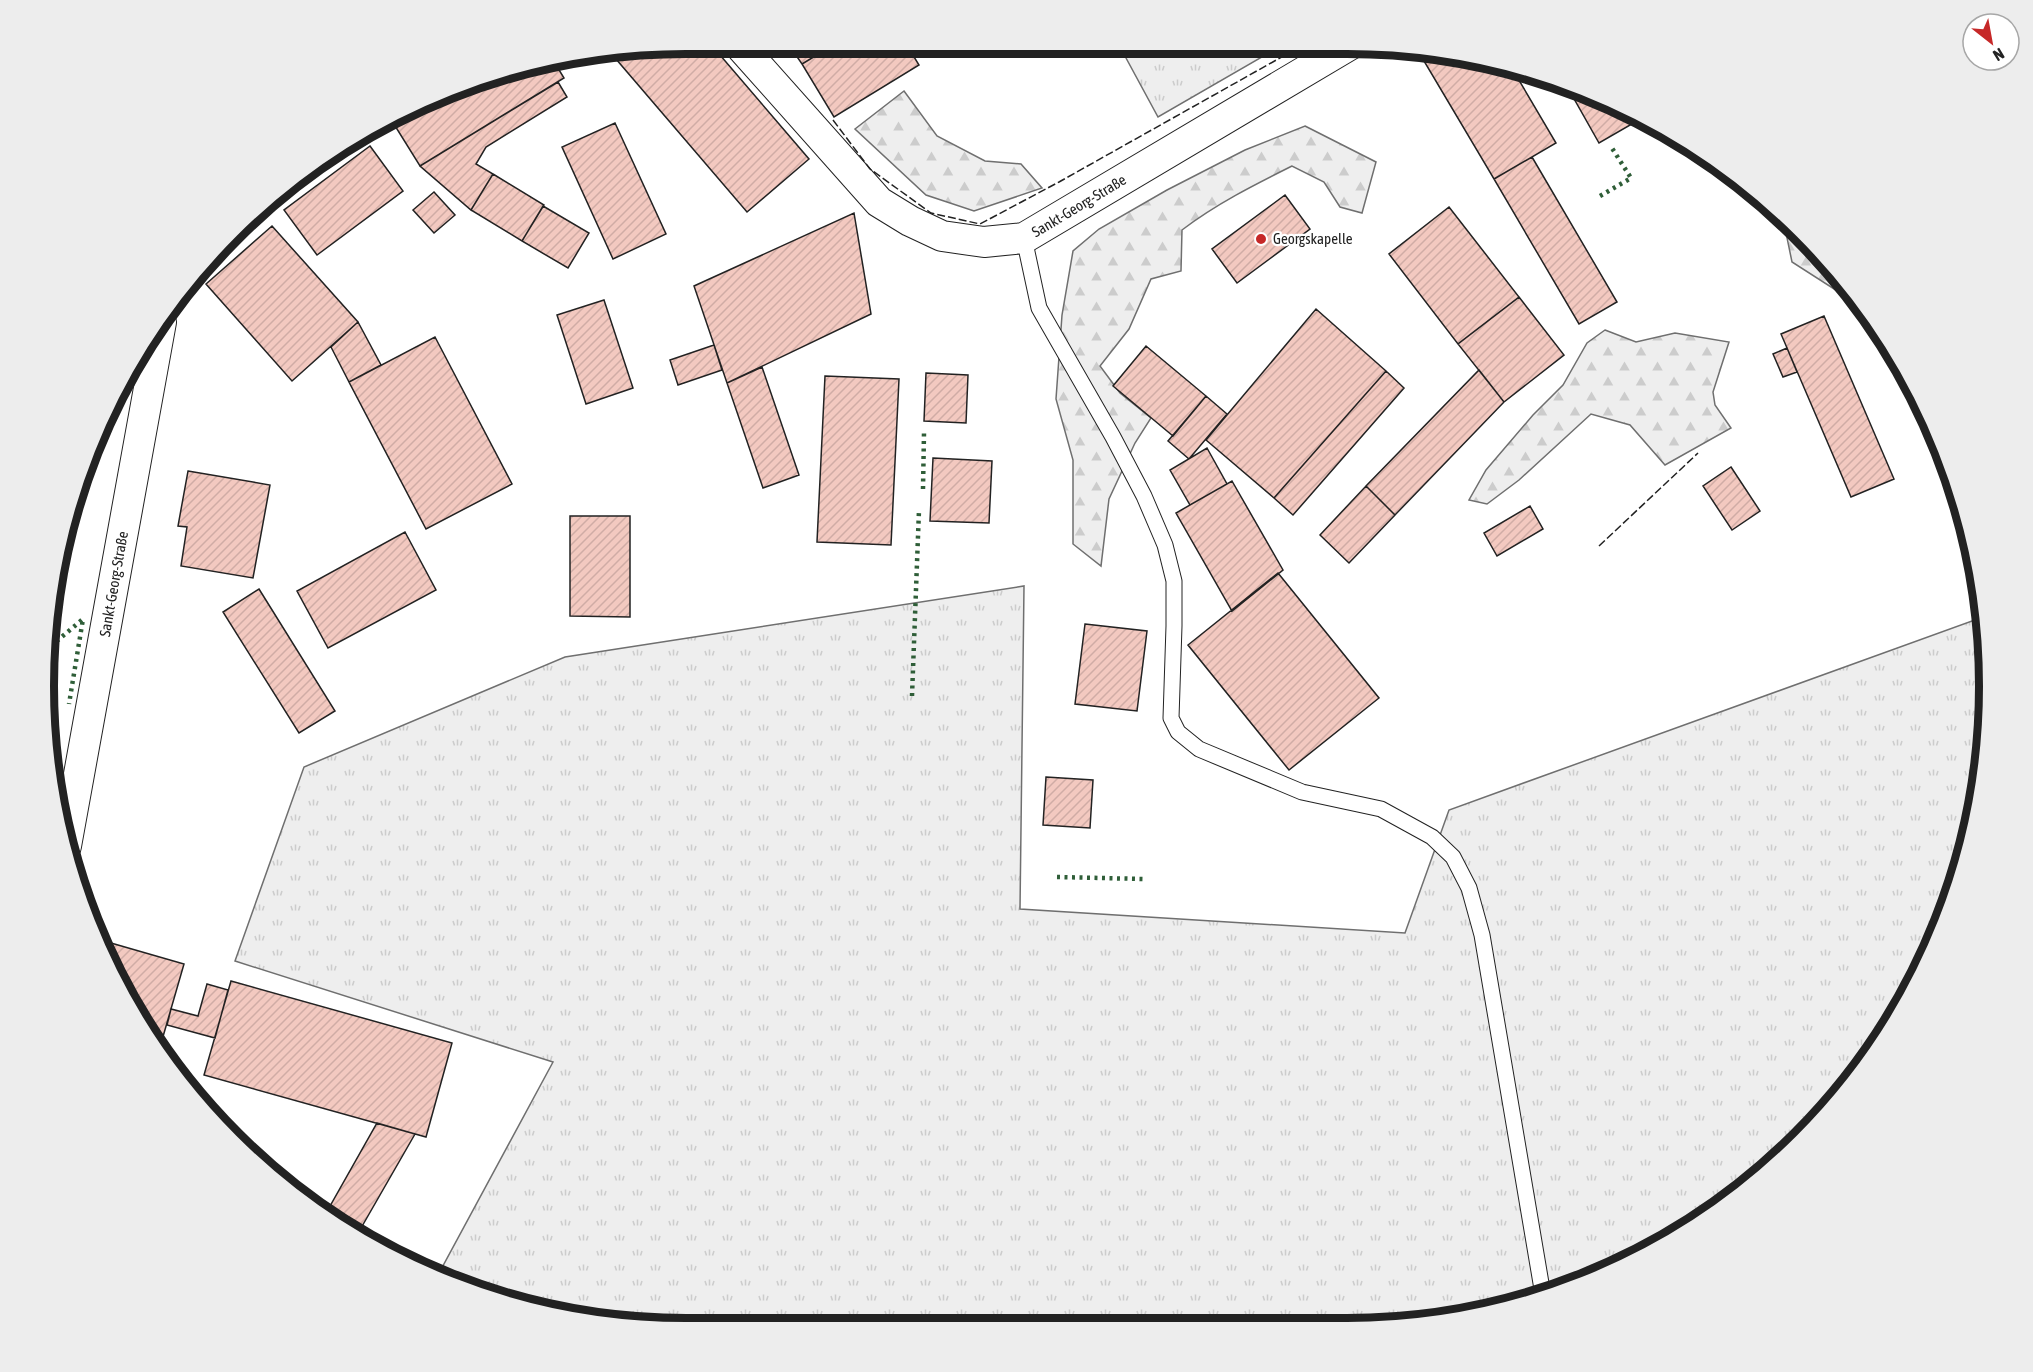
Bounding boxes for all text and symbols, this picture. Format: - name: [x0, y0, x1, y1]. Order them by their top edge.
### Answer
- north arrow: [1961, 12, 2021, 72]
- text: N: [1990, 45, 2007, 65]
- street label: Sankt-Georg-Straße: [1029, 171, 1129, 240]
- place label: Georgskapelle: [1273, 230, 1353, 247]
- marker: Georgskapelle: [1254, 232, 1268, 246]
- street label: Sankt-Georg-Straße: [96, 530, 131, 638]

